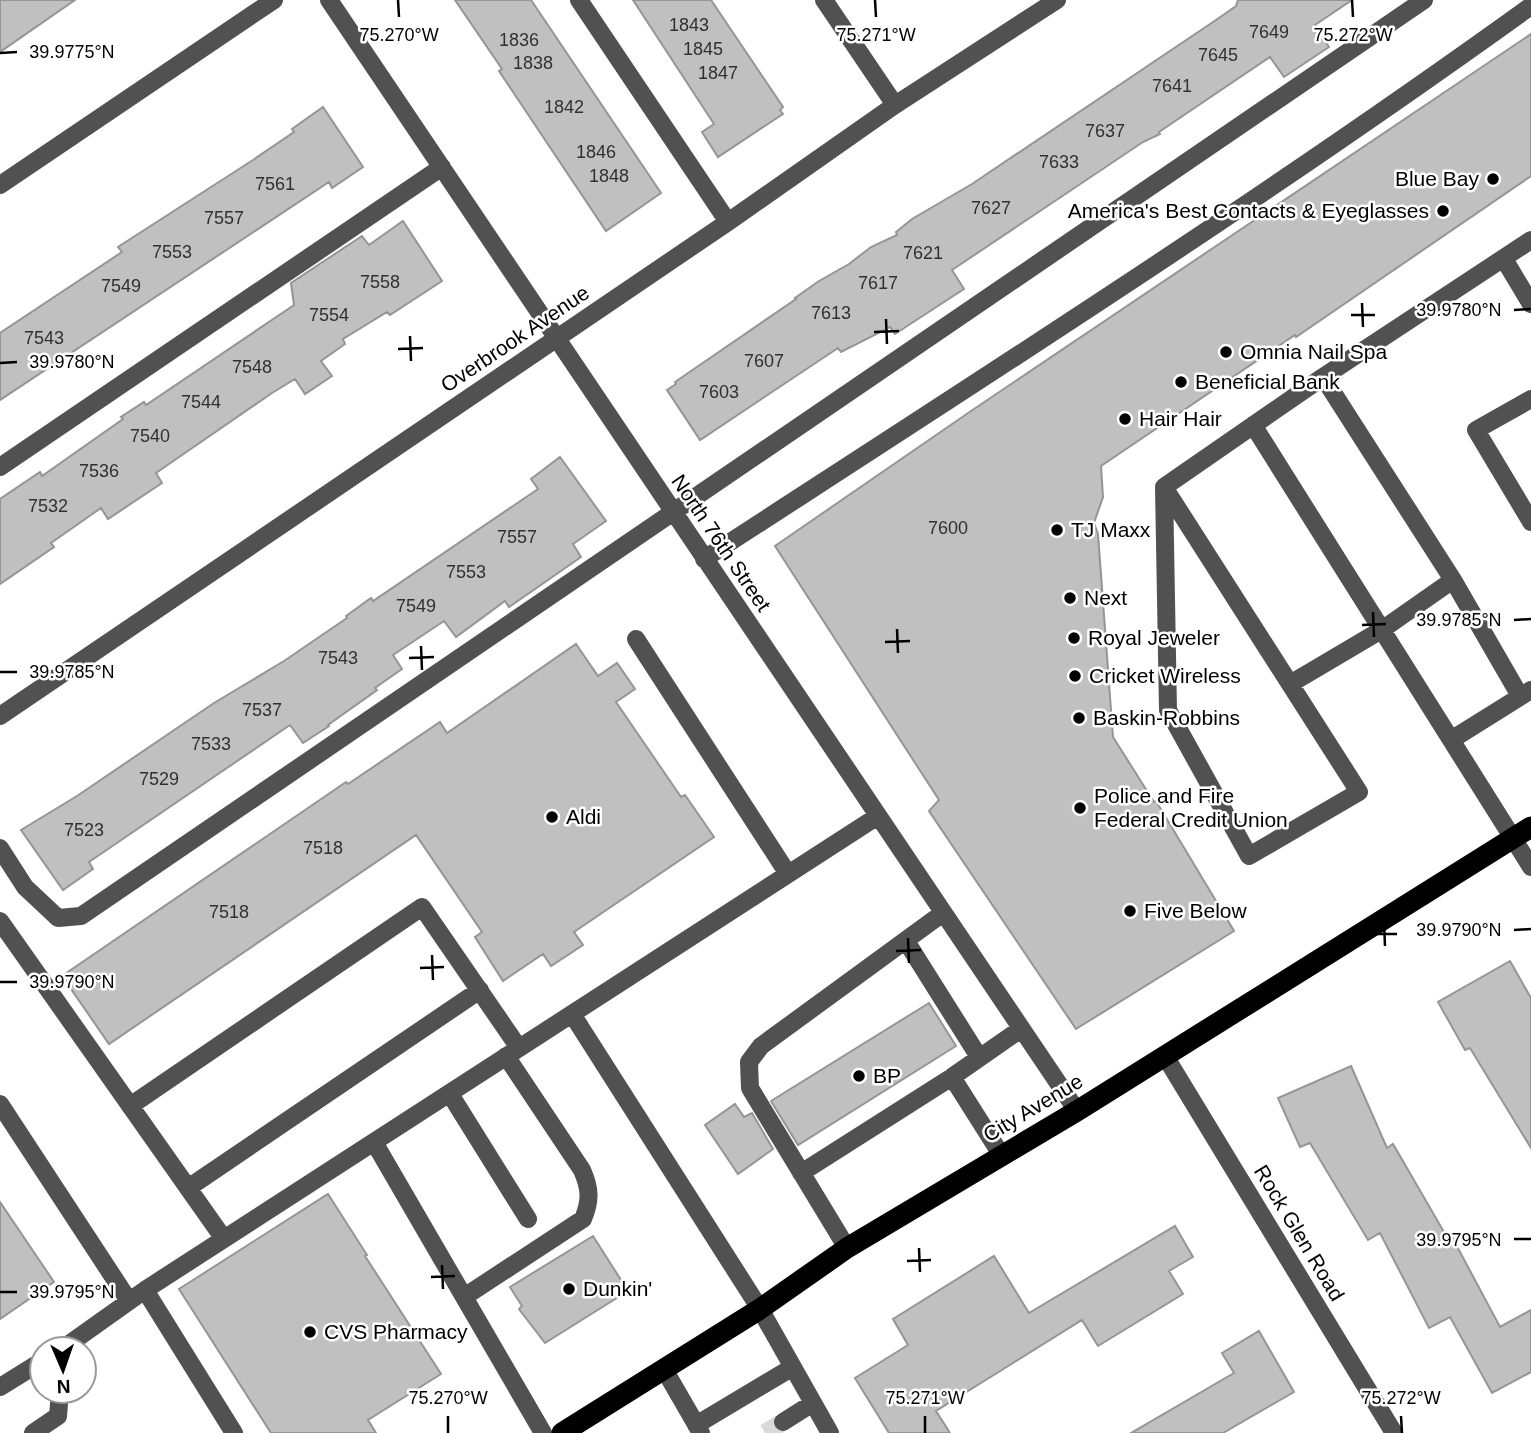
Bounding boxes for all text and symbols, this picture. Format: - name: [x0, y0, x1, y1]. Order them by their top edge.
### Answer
- house number: 1843: [669, 15, 709, 35]
- house number: 7649: [1249, 22, 1289, 42]
- text: 75.270°W: [359, 25, 439, 45]
- text: 75.271°W: [836, 25, 916, 45]
- text: 75.272°W: [1313, 25, 1393, 45]
- house number: 1836: [499, 30, 539, 50]
- house number: 1845: [683, 39, 723, 59]
- text: 39.9775°N: [29, 42, 115, 62]
- house number: 7645: [1198, 45, 1238, 65]
- house number: 1838: [513, 53, 553, 73]
- house number: 1847: [698, 63, 738, 83]
- house number: 7641: [1152, 76, 1192, 96]
- house number: 1842: [544, 97, 584, 117]
- house number: 7637: [1085, 121, 1125, 141]
- house number: 1846: [576, 142, 616, 162]
- house number: 7633: [1039, 152, 1079, 172]
- house number: 1848: [589, 166, 629, 186]
- place label: Blue Bay: [1395, 167, 1479, 190]
- marker: Blue Bay: [1485, 171, 1501, 187]
- house number: 7561: [255, 174, 295, 194]
- house number: 7627: [971, 198, 1011, 218]
- place label: America's Best Contacts & Eyeglasses: [1068, 199, 1429, 222]
- marker: America's Best Contacts & Eyeglasses: [1435, 203, 1451, 219]
- house number: 7557: [204, 208, 244, 228]
- house number: 7553: [152, 242, 192, 262]
- house number: 7621: [903, 243, 943, 263]
- house number: 7558: [360, 272, 400, 292]
- house number: 7617: [858, 273, 898, 293]
- house number: 7549: [101, 276, 141, 296]
- street label: Overbrook Avenue: [436, 281, 593, 397]
- text: 39.9780°N: [1416, 300, 1502, 320]
- house number: 7613: [811, 303, 851, 323]
- house number: 7554: [309, 305, 349, 325]
- house number: 7543: [24, 328, 64, 348]
- place label: Omnia Nail Spa: [1240, 340, 1387, 363]
- marker: Omnia Nail Spa: [1218, 344, 1234, 360]
- house number: 7607: [744, 351, 784, 371]
- text: 39.9780°N: [29, 352, 115, 372]
- house number: 7548: [232, 357, 272, 377]
- place label: Beneficial Bank: [1195, 370, 1340, 393]
- marker: Beneficial Bank: [1173, 374, 1189, 390]
- house number: 7603: [699, 382, 739, 402]
- house number: 7544: [181, 392, 221, 412]
- place label: Hair Hair: [1139, 407, 1222, 430]
- marker: Hair Hair: [1117, 411, 1133, 427]
- house number: 7540: [130, 426, 170, 446]
- house number: 7536: [79, 461, 119, 481]
- street label: North 76th Street: [667, 470, 776, 616]
- house number: 7532: [28, 496, 68, 516]
- house number: 7600: [928, 518, 968, 538]
- place label: TJ Maxx: [1071, 518, 1151, 541]
- marker: TJ Maxx: [1049, 522, 1065, 538]
- house number: 7557: [497, 527, 537, 547]
- house number: 7553: [446, 562, 486, 582]
- place label: Next: [1084, 586, 1127, 609]
- marker: Next: [1062, 590, 1078, 606]
- house number: 7549: [396, 596, 436, 616]
- text: 39.9785°N: [1416, 610, 1502, 630]
- place label: Royal Jeweler: [1088, 626, 1220, 649]
- marker: Royal Jeweler: [1066, 630, 1082, 646]
- house number: 7543: [318, 648, 358, 668]
- text: 39.9785°N: [29, 662, 115, 682]
- place label: Cricket Wireless: [1089, 664, 1241, 687]
- marker: Cricket Wireless: [1067, 668, 1083, 684]
- house number: 7537: [242, 700, 282, 720]
- place label: Baskin-Robbins: [1093, 706, 1240, 729]
- marker: Baskin-Robbins: [1071, 710, 1087, 726]
- house number: 7533: [191, 734, 231, 754]
- house number: 7529: [139, 769, 179, 789]
- place label: Police and Fire Federal Credit Union: [1094, 784, 1288, 831]
- marker: Police and Fire Federal Credit Union: [1072, 800, 1088, 816]
- place label: Aldi: [566, 805, 601, 828]
- marker: Aldi: [544, 809, 560, 825]
- house number: 7523: [64, 820, 104, 840]
- house number: 7518: [303, 838, 343, 858]
- place label: Five Below: [1144, 899, 1248, 922]
- house number: 7518: [209, 902, 249, 922]
- marker: Five Below: [1122, 903, 1138, 919]
- text: 39.9790°N: [1416, 920, 1502, 940]
- text: 39.9790°N: [29, 972, 115, 992]
- place label: BP: [873, 1064, 901, 1087]
- marker: BP: [851, 1068, 867, 1084]
- street label: City Avenue: [979, 1069, 1087, 1146]
- street label: Rock Glen Road: [1250, 1161, 1349, 1305]
- text: 39.9795°N: [1416, 1230, 1502, 1250]
- place label: Dunkin': [583, 1277, 652, 1300]
- marker: Dunkin': [561, 1281, 577, 1297]
- text: 39.9795°N: [29, 1282, 115, 1302]
- place label: CVS Pharmacy: [324, 1320, 468, 1343]
- marker: CVS Pharmacy: [302, 1324, 318, 1340]
- north arrow: [28, 1335, 98, 1405]
- text: N: [56, 1376, 71, 1397]
- text: 75.270°W: [408, 1388, 488, 1408]
- text: 75.271°W: [885, 1388, 965, 1408]
- text: 75.272°W: [1361, 1388, 1441, 1408]

